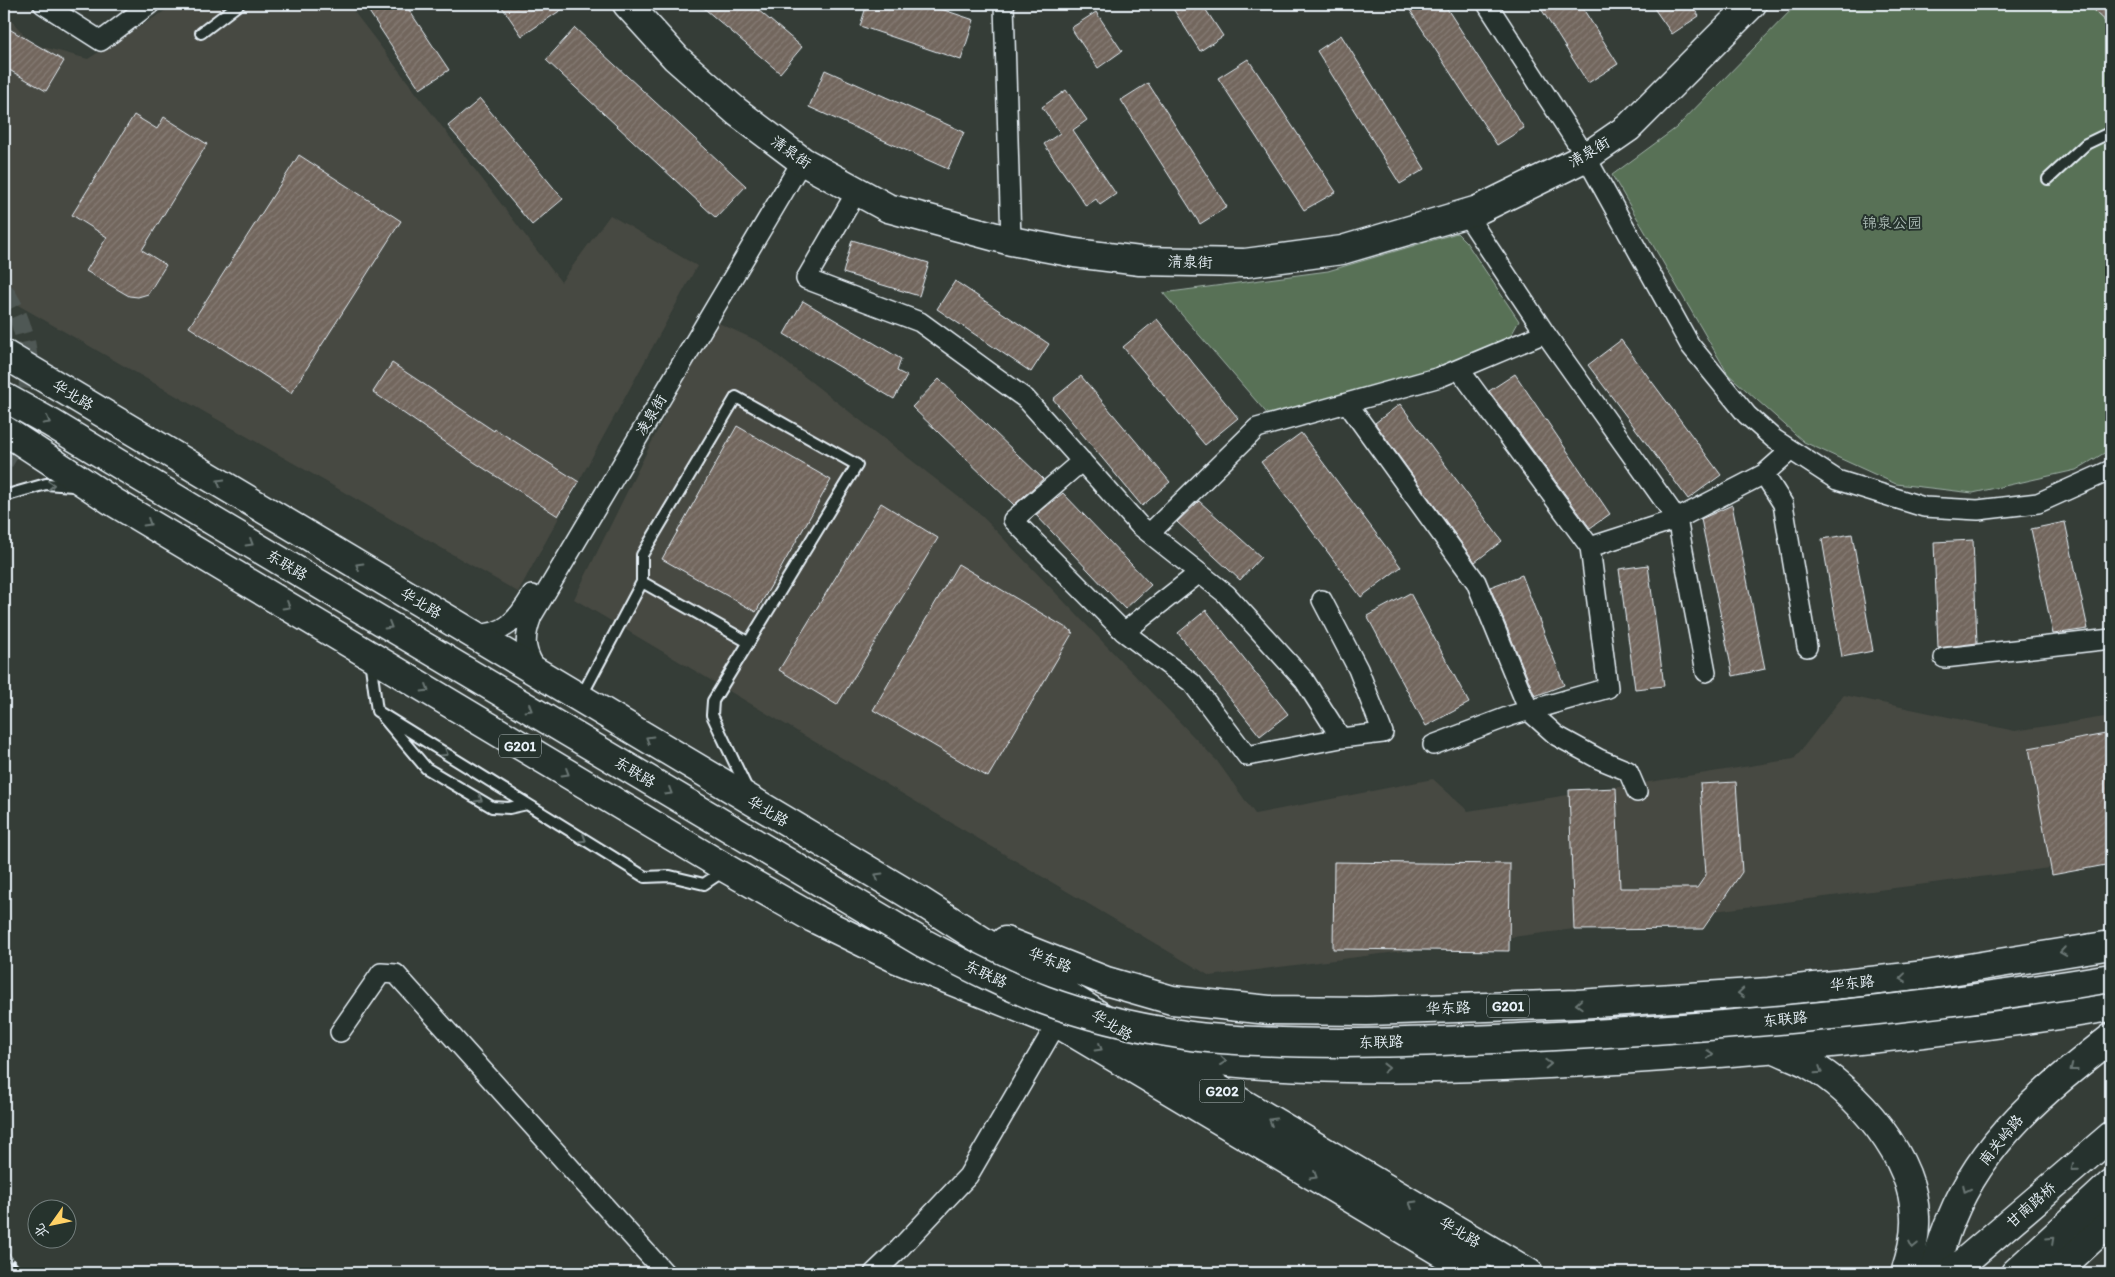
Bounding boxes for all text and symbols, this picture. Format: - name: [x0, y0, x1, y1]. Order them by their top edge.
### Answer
- street label: 清泉街: [767, 132, 815, 172]
- street label: 清泉街: [1565, 133, 1613, 171]
- park label: 锦泉公园: [1862, 214, 1922, 232]
- street label: 清泉街: [1167, 253, 1213, 271]
- street label: 华北路: [49, 376, 97, 414]
- street label: 凌泉街: [632, 391, 670, 439]
- one-way arrow: [41, 414, 50, 424]
- one-way arrow: [47, 479, 55, 490]
- one-way arrow: [216, 479, 225, 489]
- one-way arrow: [142, 516, 151, 526]
- one-way arrow: [244, 536, 253, 546]
- street label: 东联路: [263, 546, 311, 584]
- one-way arrow: [356, 562, 365, 572]
- street label: 华北路: [397, 584, 445, 622]
- one-way arrow: [281, 600, 290, 610]
- one-way arrow: [384, 619, 393, 629]
- one-way arrow: [421, 683, 430, 693]
- one-way arrow: [523, 702, 532, 712]
- road number: G201: [499, 734, 541, 758]
- one-way arrow: [645, 736, 654, 746]
- one-way arrow: [440, 747, 449, 756]
- street label: 东联路: [611, 753, 659, 791]
- one-way arrow: [560, 766, 569, 776]
- one-way arrow: [663, 785, 672, 795]
- one-way arrow: [473, 792, 482, 802]
- street label: 华北路: [744, 792, 792, 830]
- one-way arrow: [578, 833, 587, 842]
- one-way arrow: [875, 873, 884, 883]
- street label: 华东路: [1026, 944, 1074, 976]
- one-way arrow: [2059, 947, 2068, 957]
- street label: 东联路: [962, 956, 1010, 992]
- street label: 华东路: [1829, 972, 1875, 994]
- one-way arrow: [1898, 972, 1906, 983]
- one-way arrow: [1737, 988, 1745, 999]
- road number: G201: [1487, 994, 1529, 1018]
- street label: 华东路: [1425, 998, 1471, 1018]
- one-way arrow: [1574, 998, 1582, 1009]
- street label: 华北路: [1088, 1005, 1136, 1045]
- street label: 东联路: [1762, 1008, 1808, 1030]
- street label: 东联路: [1358, 1033, 1404, 1051]
- one-way arrow: [1094, 1042, 1103, 1052]
- one-way arrow: [1706, 1048, 1714, 1059]
- one-way arrow: [1220, 1055, 1228, 1066]
- one-way arrow: [1544, 1058, 1552, 1069]
- one-way arrow: [2069, 1062, 2079, 1071]
- one-way arrow: [1382, 1063, 1390, 1073]
- one-way arrow: [1813, 1065, 1822, 1074]
- road number: G202: [1200, 1080, 1244, 1102]
- street label: 南关岭路: [1975, 1111, 2027, 1169]
- one-way arrow: [1269, 1118, 1278, 1128]
- one-way arrow: [2071, 1162, 2080, 1171]
- one-way arrow: [1308, 1170, 1317, 1180]
- street label: 甘南路桥: [2002, 1179, 2060, 1231]
- one-way arrow: [1962, 1184, 1972, 1193]
- north arrow: [28, 1200, 78, 1250]
- one-way arrow: [1409, 1200, 1418, 1210]
- street label: 华北路: [1436, 1213, 1484, 1251]
- text: 北: [31, 1220, 52, 1241]
- one-way arrow: [2045, 1237, 2054, 1246]
- one-way arrow: [1908, 1240, 1918, 1249]

